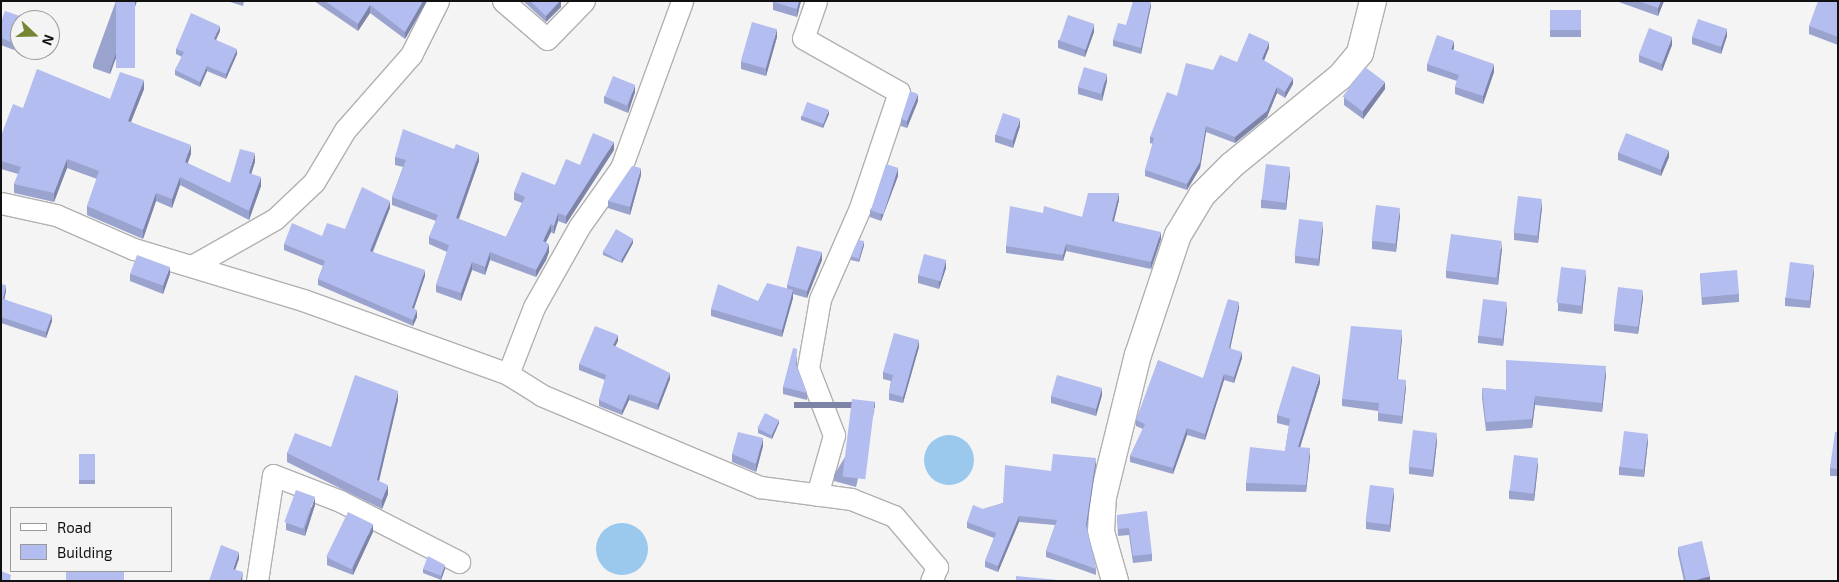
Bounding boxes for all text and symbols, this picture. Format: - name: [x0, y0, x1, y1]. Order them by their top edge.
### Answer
- north arrow: [10, 10, 60, 60]
- text: N: [39, 32, 58, 48]
- legend: [10, 507, 172, 572]
- text: Road: [57, 518, 92, 536]
- text: Building: [57, 543, 112, 561]

